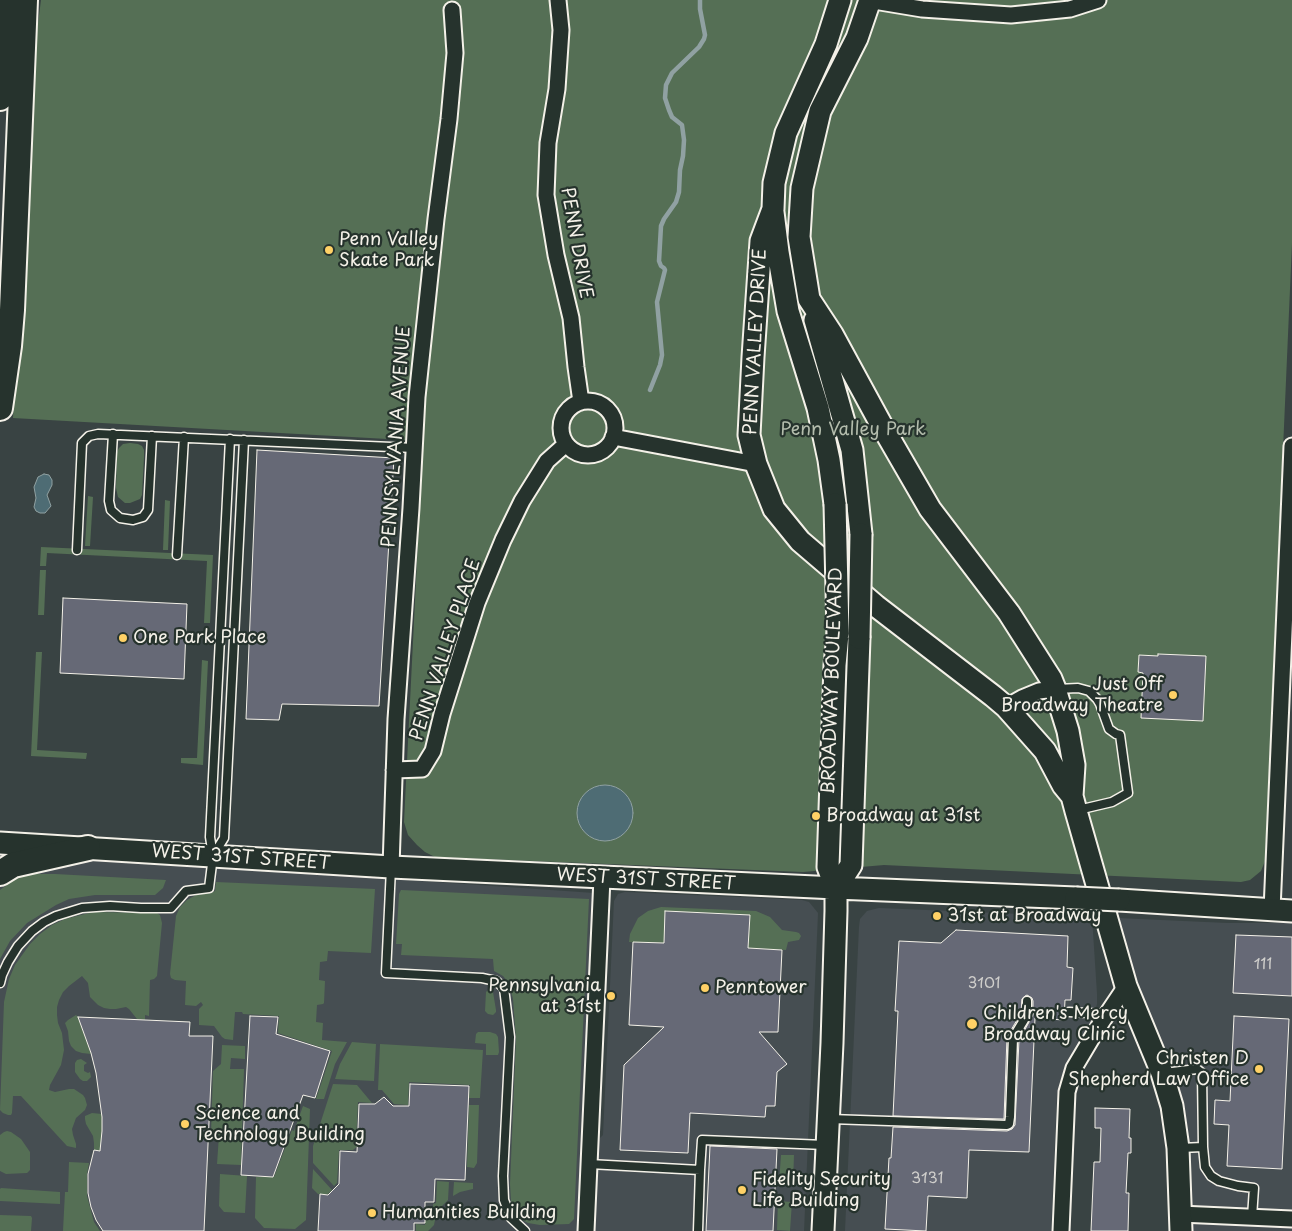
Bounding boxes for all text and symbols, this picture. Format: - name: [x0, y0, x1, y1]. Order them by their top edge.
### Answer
- street label: PENN DRIVE: [556, 186, 596, 300]
- place label: Penn Valley Skate Park: [339, 229, 439, 272]
- marker: Penn Valley Skate Park: [323, 244, 335, 256]
- street label: PENN VALLEY DRIVE: [740, 248, 772, 436]
- street label: PENNSYLVANIA AVENUE: [378, 325, 416, 549]
- park label: Penn Valley Park: [780, 419, 926, 441]
- street label: PENN VALLEY PLACE: [406, 556, 486, 744]
- street label: BROADWAY BOULEVARD: [818, 567, 848, 795]
- place label: One Park Place: [133, 627, 266, 649]
- marker: One Park Place: [117, 632, 129, 644]
- place label: Just Off Broadway Theatre: [1001, 674, 1163, 716]
- marker: Just Off Broadway Theatre: [1167, 689, 1179, 701]
- place label: Broadway at 31st: [826, 805, 980, 827]
- marker: Broadway at 31st: [810, 810, 822, 822]
- street label: WEST 31ST STREET: [151, 841, 331, 875]
- street label: WEST 31ST STREET: [556, 865, 736, 895]
- place label: 31st at Broadway: [947, 905, 1101, 927]
- marker: 31st at Broadway: [931, 910, 943, 922]
- house number: 111: [1254, 956, 1272, 974]
- place label: Pennsylvania at 31st: [488, 975, 601, 1018]
- house number: 3101: [967, 975, 1001, 993]
- place label: Penntower: [715, 977, 807, 999]
- marker: Penntower: [699, 982, 711, 994]
- marker: Pennsylvania at 31st: [605, 990, 617, 1002]
- place label: Children's Mercy Broadway Clinic: [983, 1003, 1128, 1046]
- marker: Children's Mercy Broadway Clinic: [965, 1017, 979, 1031]
- place label: Christen D Shepherd Law Office: [1068, 1048, 1249, 1090]
- marker: Christen D Shepherd Law Office: [1253, 1063, 1265, 1075]
- place label: Science and Technology Building: [195, 1103, 365, 1146]
- marker: Science and Technology Building: [179, 1118, 191, 1130]
- place label: Fidelity Security Life Building: [752, 1169, 891, 1212]
- house number: 3131: [911, 1170, 943, 1188]
- marker: Fidelity Security Life Building: [736, 1184, 748, 1196]
- place label: Humanities Building: [382, 1202, 556, 1224]
- marker: Humanities Building: [366, 1207, 378, 1219]

